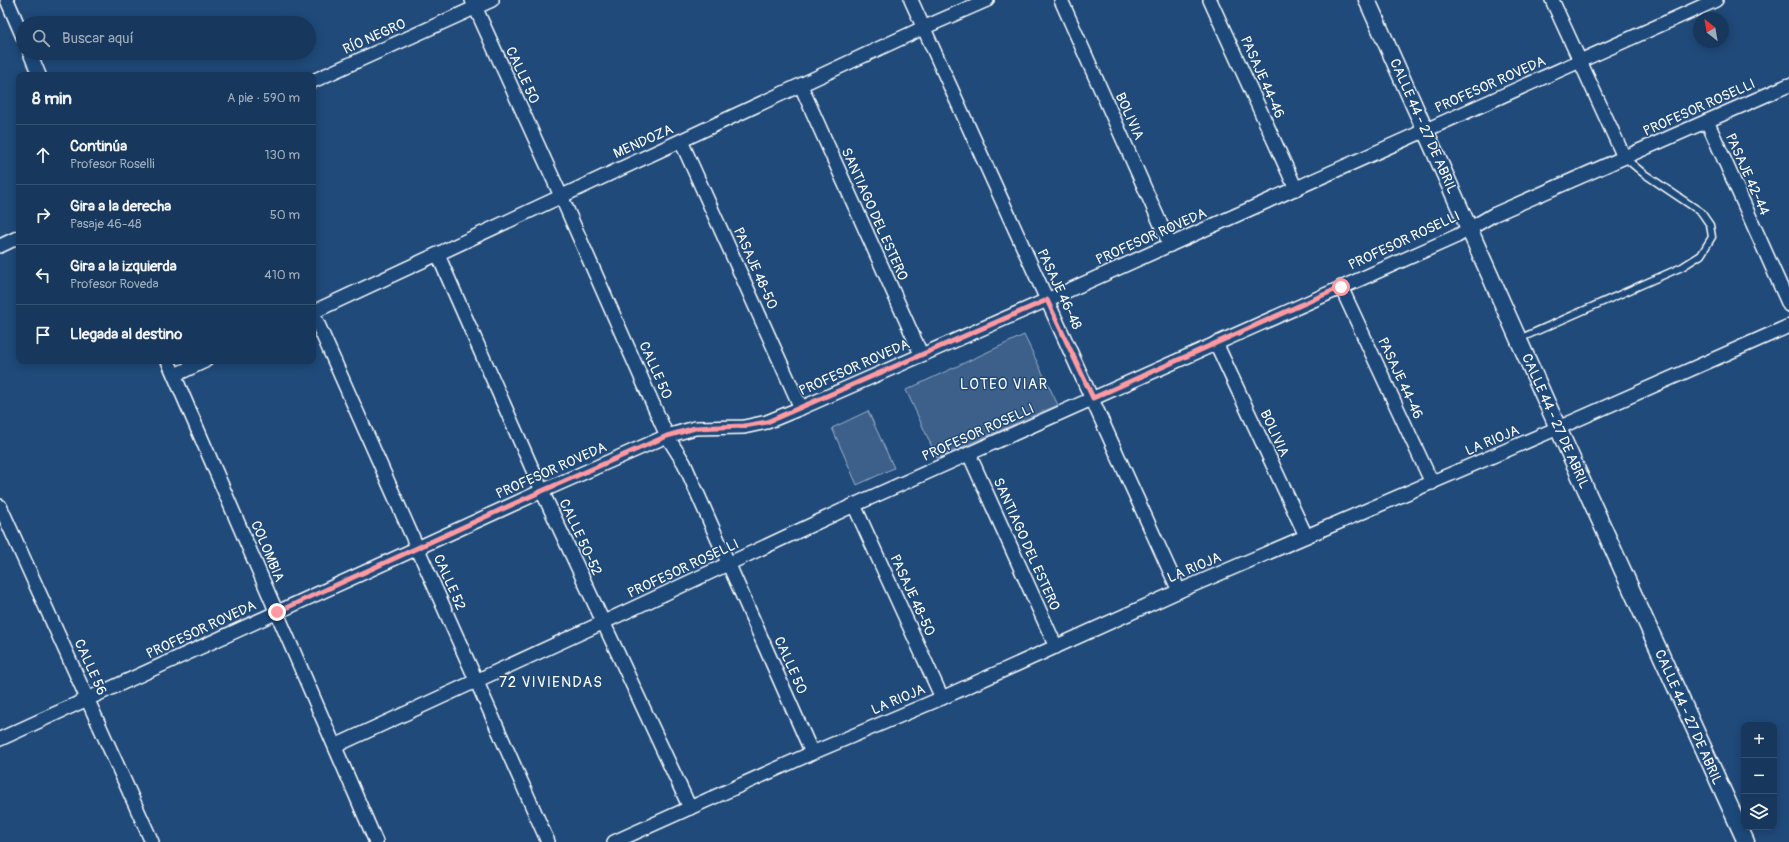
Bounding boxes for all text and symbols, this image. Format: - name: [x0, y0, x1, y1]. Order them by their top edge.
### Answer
- north arrow: [1693, 12, 1729, 48]
- street label: RÍO NEGRO: [340, 14, 408, 58]
- search box: [16, 16, 316, 60]
- icon: search: [30, 27, 52, 49]
- text: Buscar aquí: [62, 29, 134, 48]
- street label: PASAJE 44-46: [1237, 34, 1288, 121]
- street label: CALLE 50: [502, 44, 543, 106]
- street label: PROFESOR ROVEDA: [1432, 52, 1548, 116]
- street label: CALLE 44 - 27 DE ABRIL: [1386, 56, 1461, 196]
- street label: PROFESOR ROSELLI: [1641, 75, 1758, 140]
- text: 8 min: [32, 88, 72, 109]
- text: A pie · 590 m: [227, 90, 300, 106]
- street label: BOLIVIA: [1112, 90, 1147, 143]
- street label: MENDOZA: [611, 121, 676, 162]
- street label: PASAJE 42-44: [1722, 131, 1773, 218]
- text: Continúa: [70, 137, 127, 156]
- icon: ahead: [32, 144, 54, 166]
- street label: SANTIAGO DEL ESTERO: [838, 145, 911, 283]
- text: 130 m: [264, 147, 300, 163]
- text: Profesor Roselli: [70, 156, 155, 172]
- text: Gira a la derecha: [70, 197, 171, 216]
- icon: right: [32, 204, 54, 226]
- street label: PROFESOR ROVEDA: [1093, 204, 1209, 268]
- text: 50 m: [270, 207, 300, 223]
- street label: PROFESOR ROSELLI: [1346, 207, 1463, 274]
- text: Pasaje 46-48: [70, 216, 142, 232]
- street label: PASAJE 48-50: [730, 225, 781, 312]
- street label: PASAJE 46-48: [1033, 246, 1086, 332]
- text: Gira a la izquierda: [70, 257, 177, 276]
- icon: left: [32, 264, 54, 286]
- text: 410 m: [264, 267, 300, 283]
- text: Profesor Roveda: [70, 276, 159, 292]
- route start: [1332, 278, 1350, 296]
- icon: arrive: [32, 324, 54, 346]
- text: Llegada al destino: [70, 325, 182, 344]
- street label: PROFESOR ROVEDA: [796, 335, 912, 399]
- street label: PASAJE 44-46: [1374, 335, 1427, 422]
- street label: CALLE 50: [635, 339, 676, 402]
- street label: CALLE 44 - 27 DE ABRIL: [1518, 351, 1593, 491]
- district label: LOTEO VIAR: [960, 375, 1048, 394]
- street label: PROFESOR ROSELLI: [920, 400, 1037, 465]
- street label: BOLIVIA: [1256, 407, 1293, 459]
- street label: LA RIOJA: [1463, 422, 1522, 459]
- street label: PROFESOR ROVEDA: [493, 438, 609, 502]
- street label: SANTIAGO DEL ESTERO: [990, 475, 1063, 613]
- street label: CALLE 50-52: [555, 496, 606, 578]
- street label: COLOMBIA: [247, 518, 288, 584]
- street label: PROFESOR ROSELLI: [625, 535, 742, 602]
- street label: LA RIOJA: [1165, 549, 1224, 586]
- street label: CALLE 52: [430, 552, 469, 613]
- street label: PASAJE 48-50: [886, 552, 939, 639]
- street label: PROFESOR ROVEDA: [144, 597, 259, 662]
- route end: [268, 603, 286, 621]
- street label: CALLE 50: [770, 634, 811, 697]
- street label: CALLE 56: [71, 637, 110, 698]
- street label: CALLE 44 - 27 DE ABRIL: [1651, 647, 1726, 787]
- district label: 72 VIVIENDAS: [499, 673, 603, 692]
- street label: LA RIOJA: [869, 681, 928, 718]
- map controls: [1741, 722, 1777, 830]
- button: +: [1741, 722, 1777, 758]
- button: −: [1741, 758, 1777, 794]
- button: layers: [1741, 794, 1777, 830]

